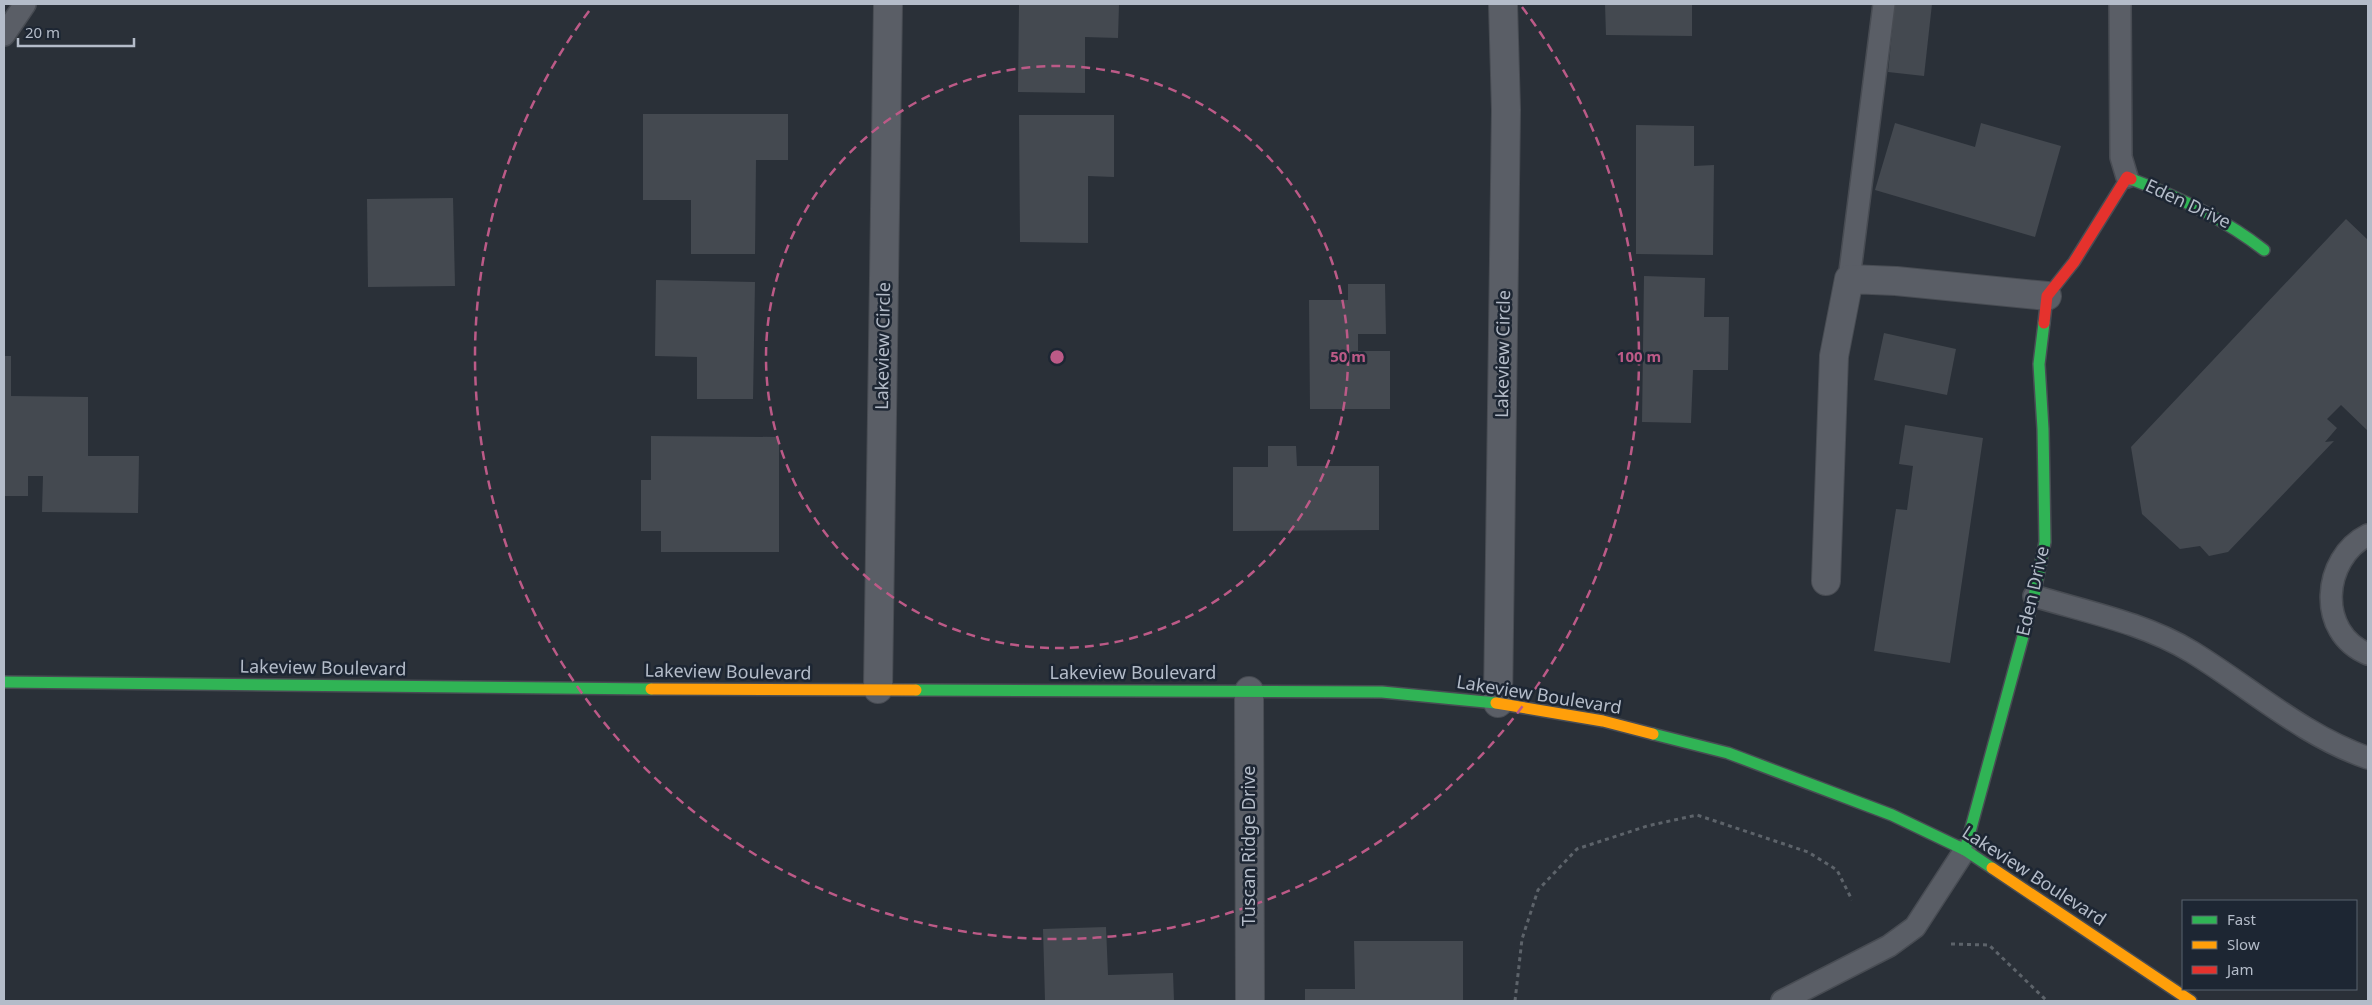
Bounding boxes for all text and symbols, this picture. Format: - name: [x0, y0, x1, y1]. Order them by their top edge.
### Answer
- scale bar: [18, 15, 134, 47]
- text: 20 m: [25, 22, 60, 42]
- street label: Eden Drive: [2142, 173, 2235, 233]
- street label: Lakeview Circle: [869, 282, 895, 410]
- street label: Lakeview Circle: [1489, 290, 1515, 418]
- text: 50 m: [1330, 346, 1366, 366]
- text: 100 m: [1617, 346, 1661, 366]
- centre of rings: [1048, 348, 1066, 366]
- street label: Eden Drive: [2010, 543, 2054, 638]
- street label: Lakeview Boulevard: [239, 654, 407, 680]
- street label: Lakeview Boulevard: [644, 658, 812, 684]
- street label: Lakeview Boulevard: [1050, 660, 1216, 684]
- street label: Lakeview Boulevard: [1455, 669, 1623, 719]
- street label: Tuscan Ridge Drive: [1236, 766, 1260, 926]
- street label: Lakeview Boulevard: [1958, 820, 2111, 931]
- legend: [2182, 900, 2357, 990]
- text: Fast: [2227, 909, 2256, 929]
- text: Slow: [2227, 934, 2260, 954]
- text: Jam: [2225, 959, 2254, 979]

